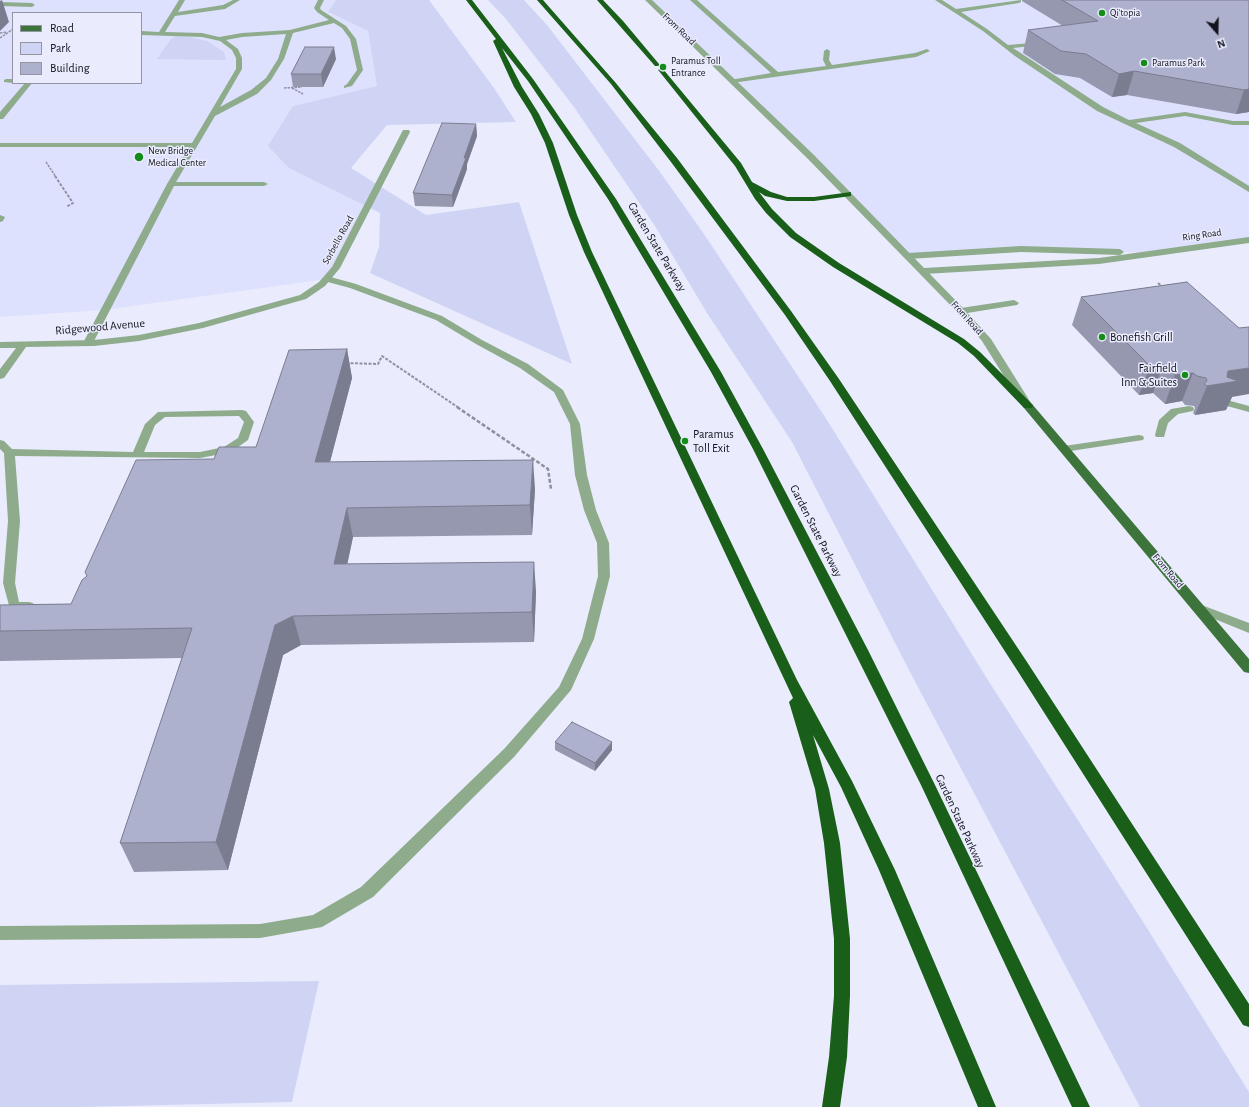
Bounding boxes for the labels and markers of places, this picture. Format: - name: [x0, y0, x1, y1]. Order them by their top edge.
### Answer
- place label: Qi'topia: [1110, 7, 1140, 19]
- marker: Qi'topia: [1097, 8, 1107, 18]
- place label: Paramus Toll Entrance: [671, 55, 721, 78]
- place label: Paramus Park: [1152, 57, 1205, 69]
- marker: Paramus Park: [1139, 58, 1149, 68]
- marker: Paramus Toll Entrance: [658, 62, 668, 72]
- place label: New Bridge Medical Center: [148, 145, 206, 168]
- marker: New Bridge Medical Center: [133, 151, 145, 163]
- place label: Bonefish Grill: [1110, 330, 1173, 344]
- marker: Bonefish Grill: [1097, 332, 1107, 342]
- place label: Fairfield Inn & Suites: [1121, 361, 1177, 389]
- marker: Fairfield Inn & Suites: [1180, 370, 1190, 380]
- place label: Paramus Toll Exit: [693, 427, 734, 455]
- marker: Paramus Toll Exit: [680, 436, 690, 446]

